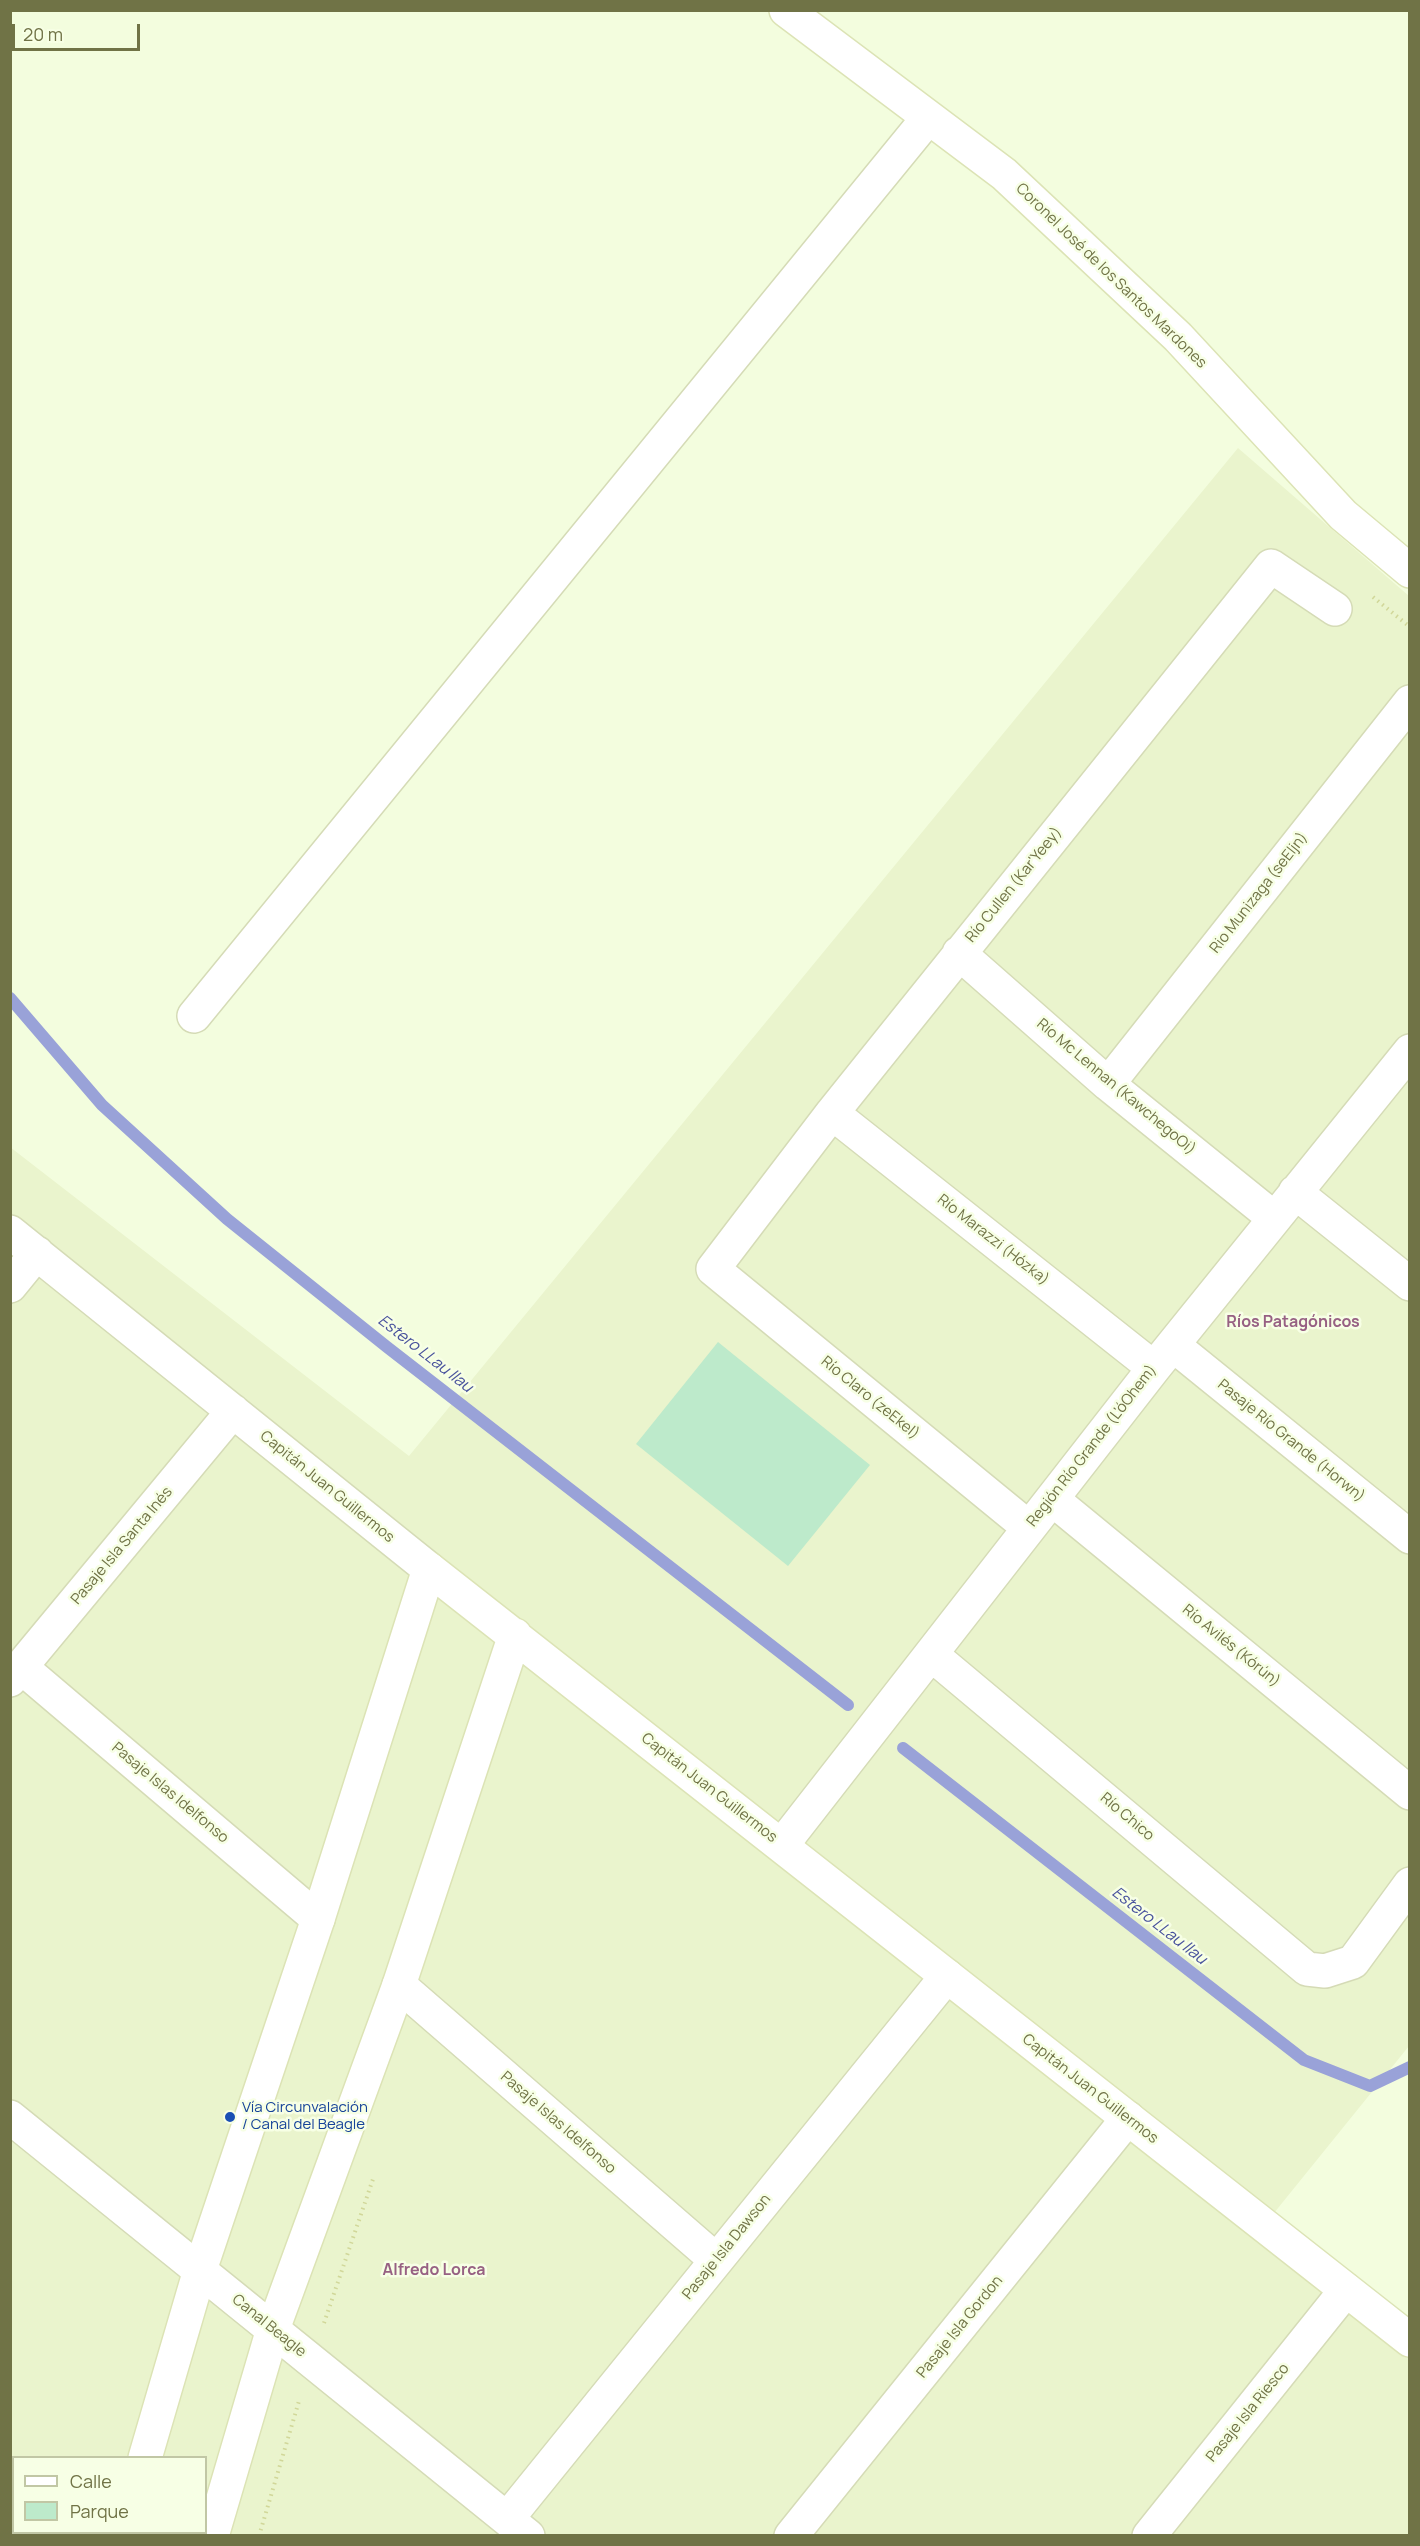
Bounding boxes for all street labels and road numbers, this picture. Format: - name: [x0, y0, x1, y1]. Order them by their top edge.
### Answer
- street label: Coronel José de los Santos Mardones: [1012, 180, 1210, 372]
- street label: Río Cullen (Kar'Yeey): [962, 824, 1066, 946]
- street label: Rio Munizaga (seEljn): [1206, 829, 1312, 957]
- street label: Río Mc Lennan (KawchegoOi): [1033, 1015, 1199, 1159]
- street label: Río Marazzi (Hózka): [934, 1191, 1052, 1289]
- street label: Río Claro (zeEkel): [817, 1353, 923, 1443]
- street label: Región Río Grande (L'óOhem): [1023, 1362, 1161, 1530]
- street label: Pasaje Río Grande (Horwn): [1214, 1376, 1368, 1506]
- street label: Capitán Juan Guillermos: [256, 1427, 398, 1547]
- street label: Pasaje Isla Santa Inés: [68, 1484, 176, 1608]
- street label: Río Avilés (Kórún): [1178, 1601, 1284, 1691]
- street label: Capitán Juan Guillermos: [638, 1729, 780, 1847]
- street label: Pasaje Islas Idelfonso: [108, 1739, 232, 1847]
- street label: Río Chico: [1096, 1789, 1158, 1845]
- street label: Capitán Juan Guillermos: [1019, 2030, 1161, 2148]
- street label: Pasaje Islas Idelfonso: [497, 2068, 619, 2178]
- street label: Pasaje Isla Dawson: [679, 2191, 775, 2303]
- street label: Pasaje Isla Gordon: [913, 2272, 1007, 2382]
- street label: Canal Beagle: [228, 2291, 310, 2361]
- street label: Pasaje Isla Riesco: [1203, 2360, 1293, 2466]

